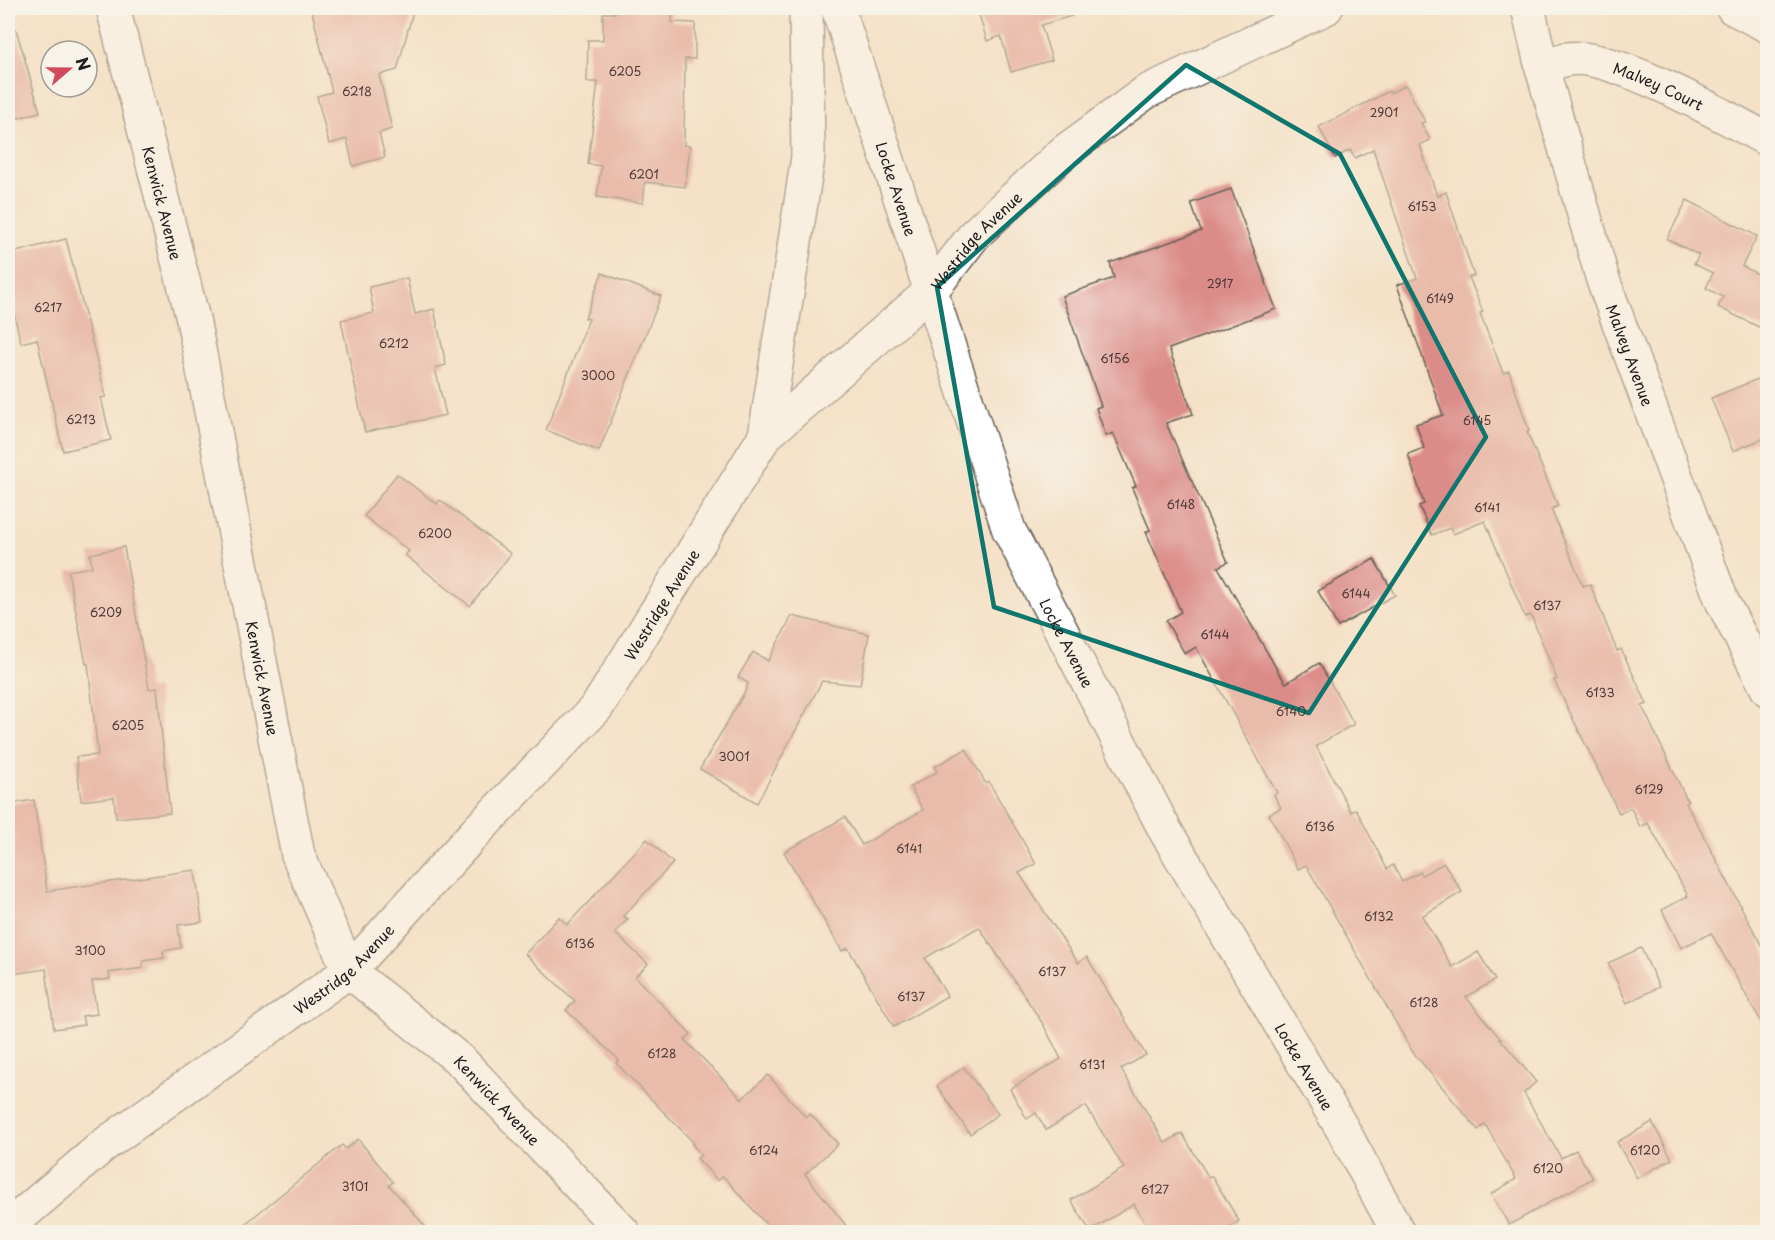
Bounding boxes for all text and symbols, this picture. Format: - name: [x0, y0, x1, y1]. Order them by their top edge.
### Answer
- north arrow: [39, 39, 99, 99]
- text: N: [71, 53, 97, 74]
- street label: Malvey Court: [1610, 55, 1708, 115]
- house number: 6205: [609, 62, 641, 80]
- house number: 6218: [342, 82, 372, 100]
- house number: 2901: [1370, 103, 1398, 121]
- street label: Locke Avenue: [871, 138, 923, 239]
- street label: Kenwick Avenue: [137, 143, 189, 262]
- house number: 6201: [629, 165, 659, 183]
- street label: Westridge Avenue: [924, 185, 1026, 295]
- house number: 6153: [1407, 197, 1437, 215]
- house number: 2917: [1207, 274, 1234, 292]
- house number: 6149: [1426, 289, 1454, 307]
- house number: 6217: [34, 298, 63, 316]
- street label: Malvey Avenue: [1601, 301, 1660, 409]
- house number: 6212: [379, 334, 409, 352]
- house number: 6156: [1100, 349, 1130, 367]
- house number: 3000: [581, 366, 615, 384]
- house number: 6213: [66, 410, 96, 428]
- house number: 6145: [1463, 411, 1491, 429]
- house number: 6148: [1167, 495, 1195, 513]
- house number: 6141: [1474, 498, 1500, 516]
- house number: 6200: [418, 524, 452, 542]
- street label: Westridge Avenue: [617, 544, 704, 664]
- house number: 6144: [1341, 584, 1371, 602]
- street label: Locke Avenue: [1035, 594, 1100, 691]
- house number: 6137: [1533, 596, 1561, 614]
- house number: 6209: [90, 603, 122, 621]
- street label: Kenwick Avenue: [241, 619, 286, 738]
- house number: 6144: [1200, 625, 1230, 643]
- house number: 6133: [1585, 683, 1615, 701]
- house number: 6140: [1276, 702, 1306, 720]
- house number: 6205: [112, 716, 144, 734]
- house number: 3001: [718, 747, 750, 765]
- house number: 6129: [1635, 780, 1663, 798]
- house number: 6136: [1305, 817, 1335, 835]
- house number: 6141: [896, 839, 922, 857]
- house number: 6132: [1364, 907, 1394, 925]
- street label: Westridge Avenue: [288, 918, 399, 1019]
- house number: 6136: [565, 934, 595, 952]
- house number: 3100: [74, 941, 106, 959]
- house number: 6137: [1038, 962, 1066, 980]
- house number: 6137: [897, 987, 925, 1005]
- house number: 6128: [1410, 993, 1438, 1011]
- street label: Locke Avenue: [1270, 1018, 1340, 1114]
- house number: 6128: [648, 1044, 676, 1062]
- street label: Kenwick Avenue: [449, 1049, 546, 1150]
- house number: 6131: [1079, 1055, 1105, 1073]
- house number: 6124: [749, 1141, 779, 1159]
- house number: 6120: [1630, 1141, 1660, 1159]
- house number: 6120: [1533, 1159, 1563, 1177]
- house number: 3101: [342, 1177, 368, 1195]
- house number: 6127: [1141, 1180, 1169, 1198]

